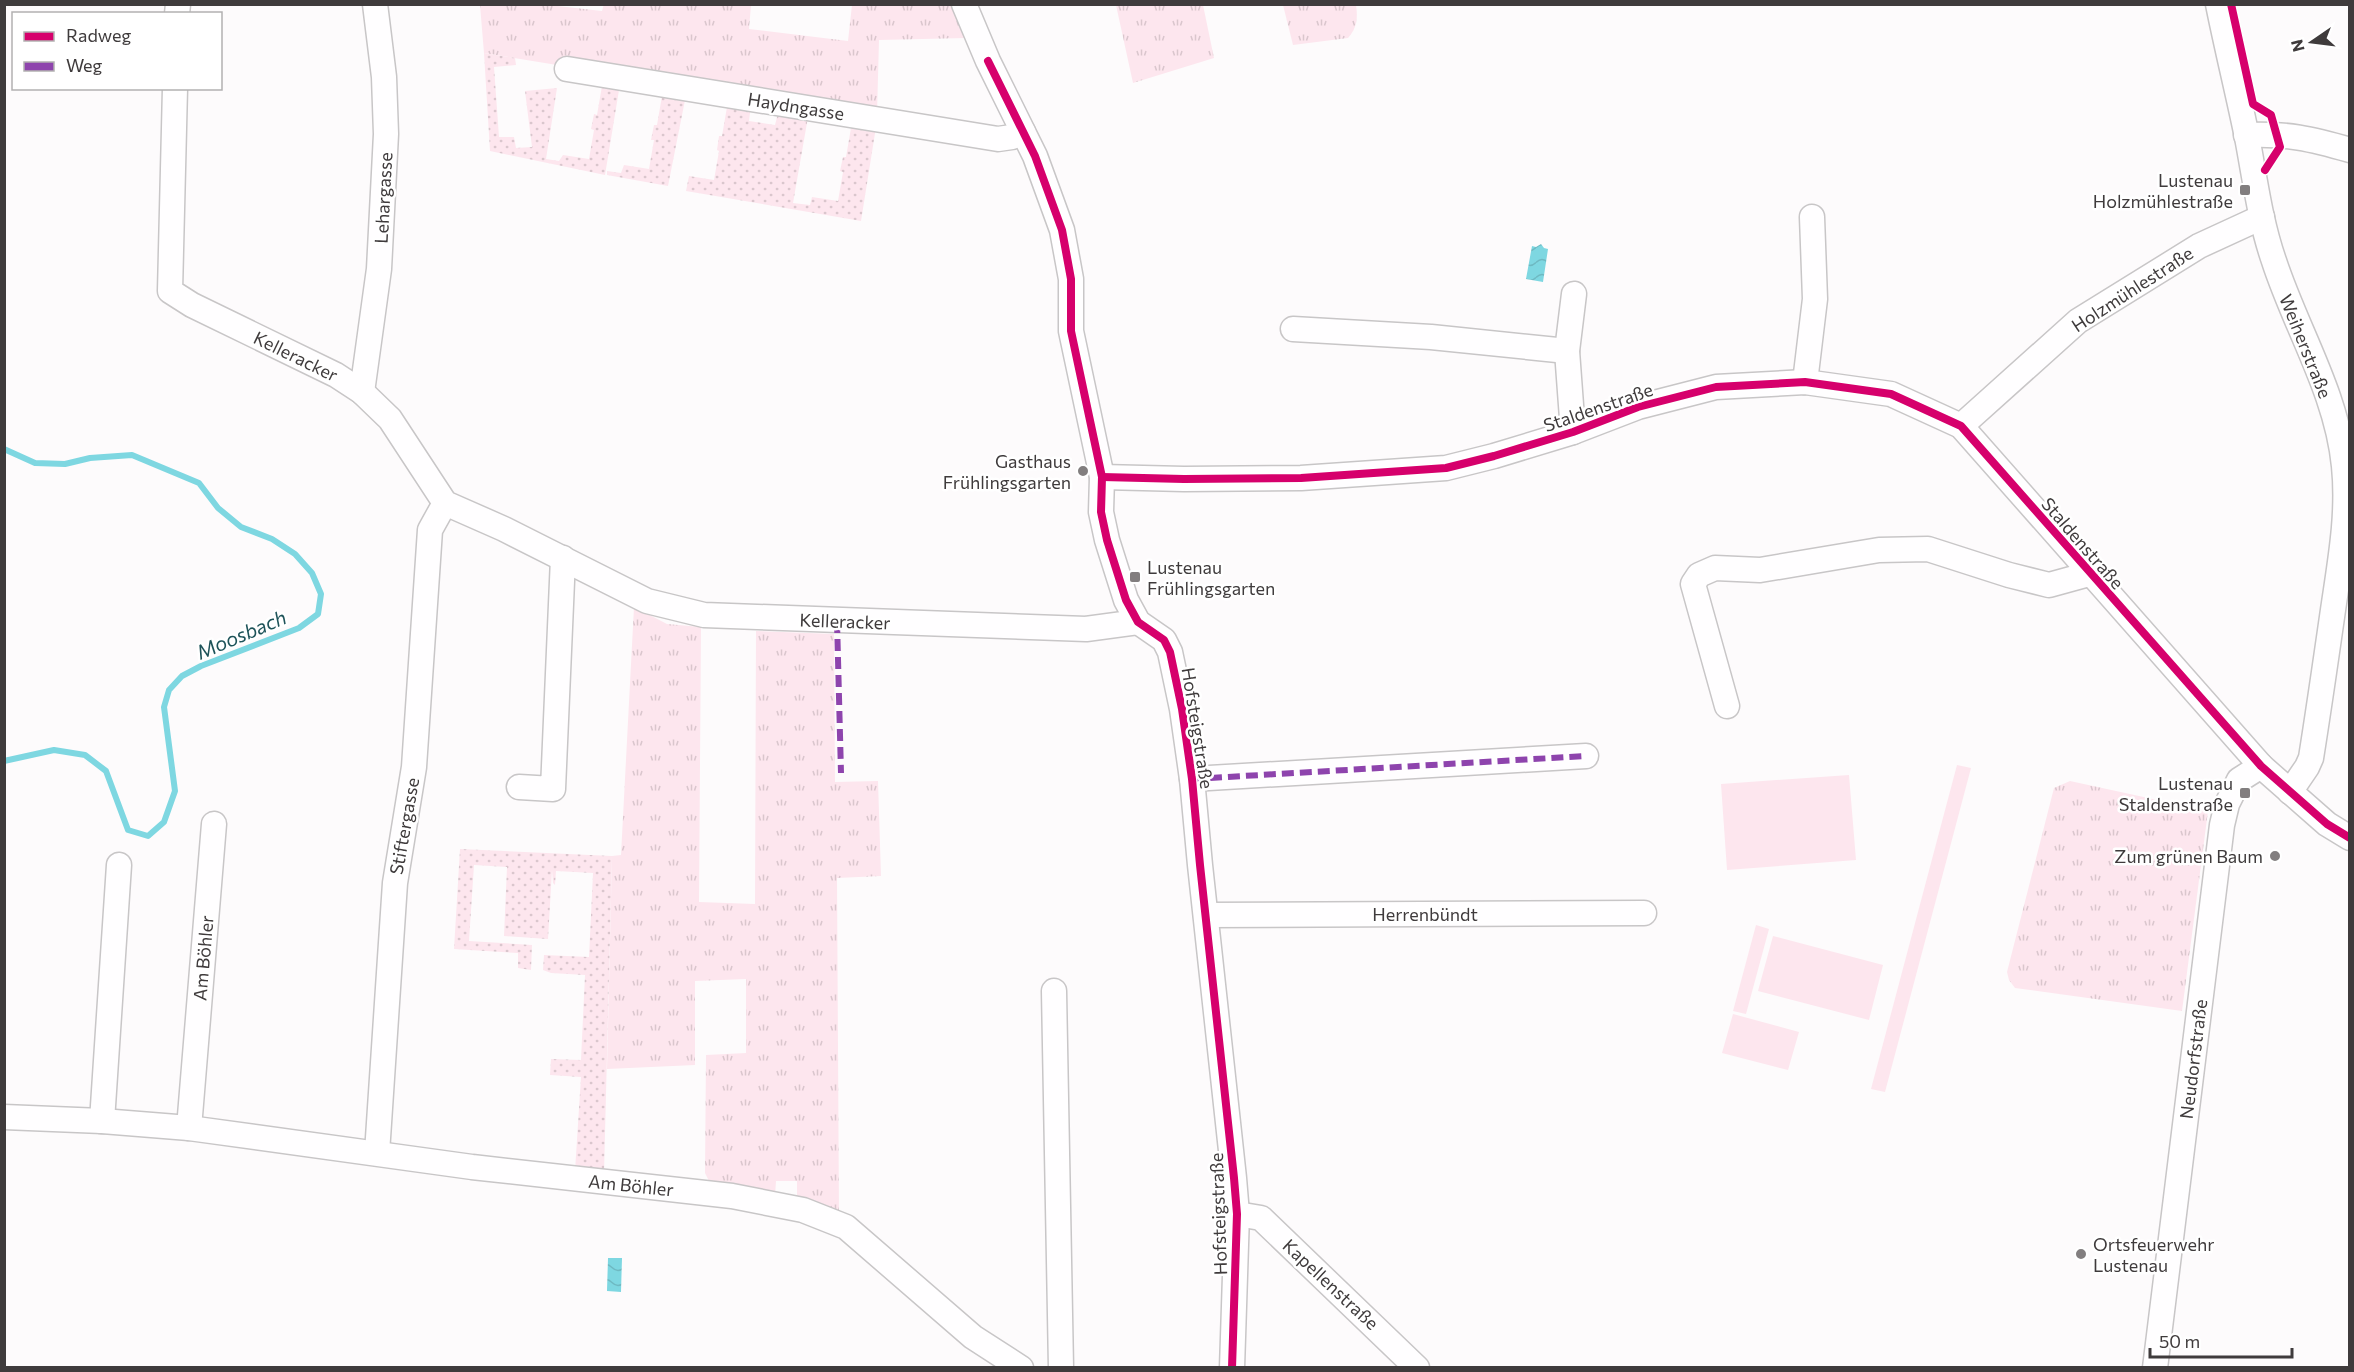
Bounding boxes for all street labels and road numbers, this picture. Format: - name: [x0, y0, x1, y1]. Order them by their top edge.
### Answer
- street label: Haydngasse: [746, 88, 846, 124]
- street label: Lehargasse: [370, 152, 396, 244]
- street label: Holzmühlestraße: [2067, 242, 2197, 336]
- street label: Weiherstraße: [2275, 291, 2337, 401]
- street label: Kelleracker: [250, 326, 342, 386]
- street label: Staldenstraße: [1540, 378, 1656, 436]
- street label: Staldenstraße: [2037, 493, 2129, 593]
- street label: Kelleracker: [799, 608, 891, 634]
- street label: Hofsteigstraße: [1178, 666, 1218, 790]
- street label: Stiftergasse: [385, 776, 423, 876]
- street label: Herrenbündt: [1372, 903, 1478, 925]
- street label: Am Böhler: [188, 914, 218, 1002]
- street label: Neudorfstraße: [2175, 998, 2211, 1120]
- street label: Hofsteigstraße: [1205, 1152, 1231, 1276]
- street label: Am Böhler: [587, 1170, 675, 1200]
- street label: Kapellenstraße: [1279, 1234, 1383, 1334]

